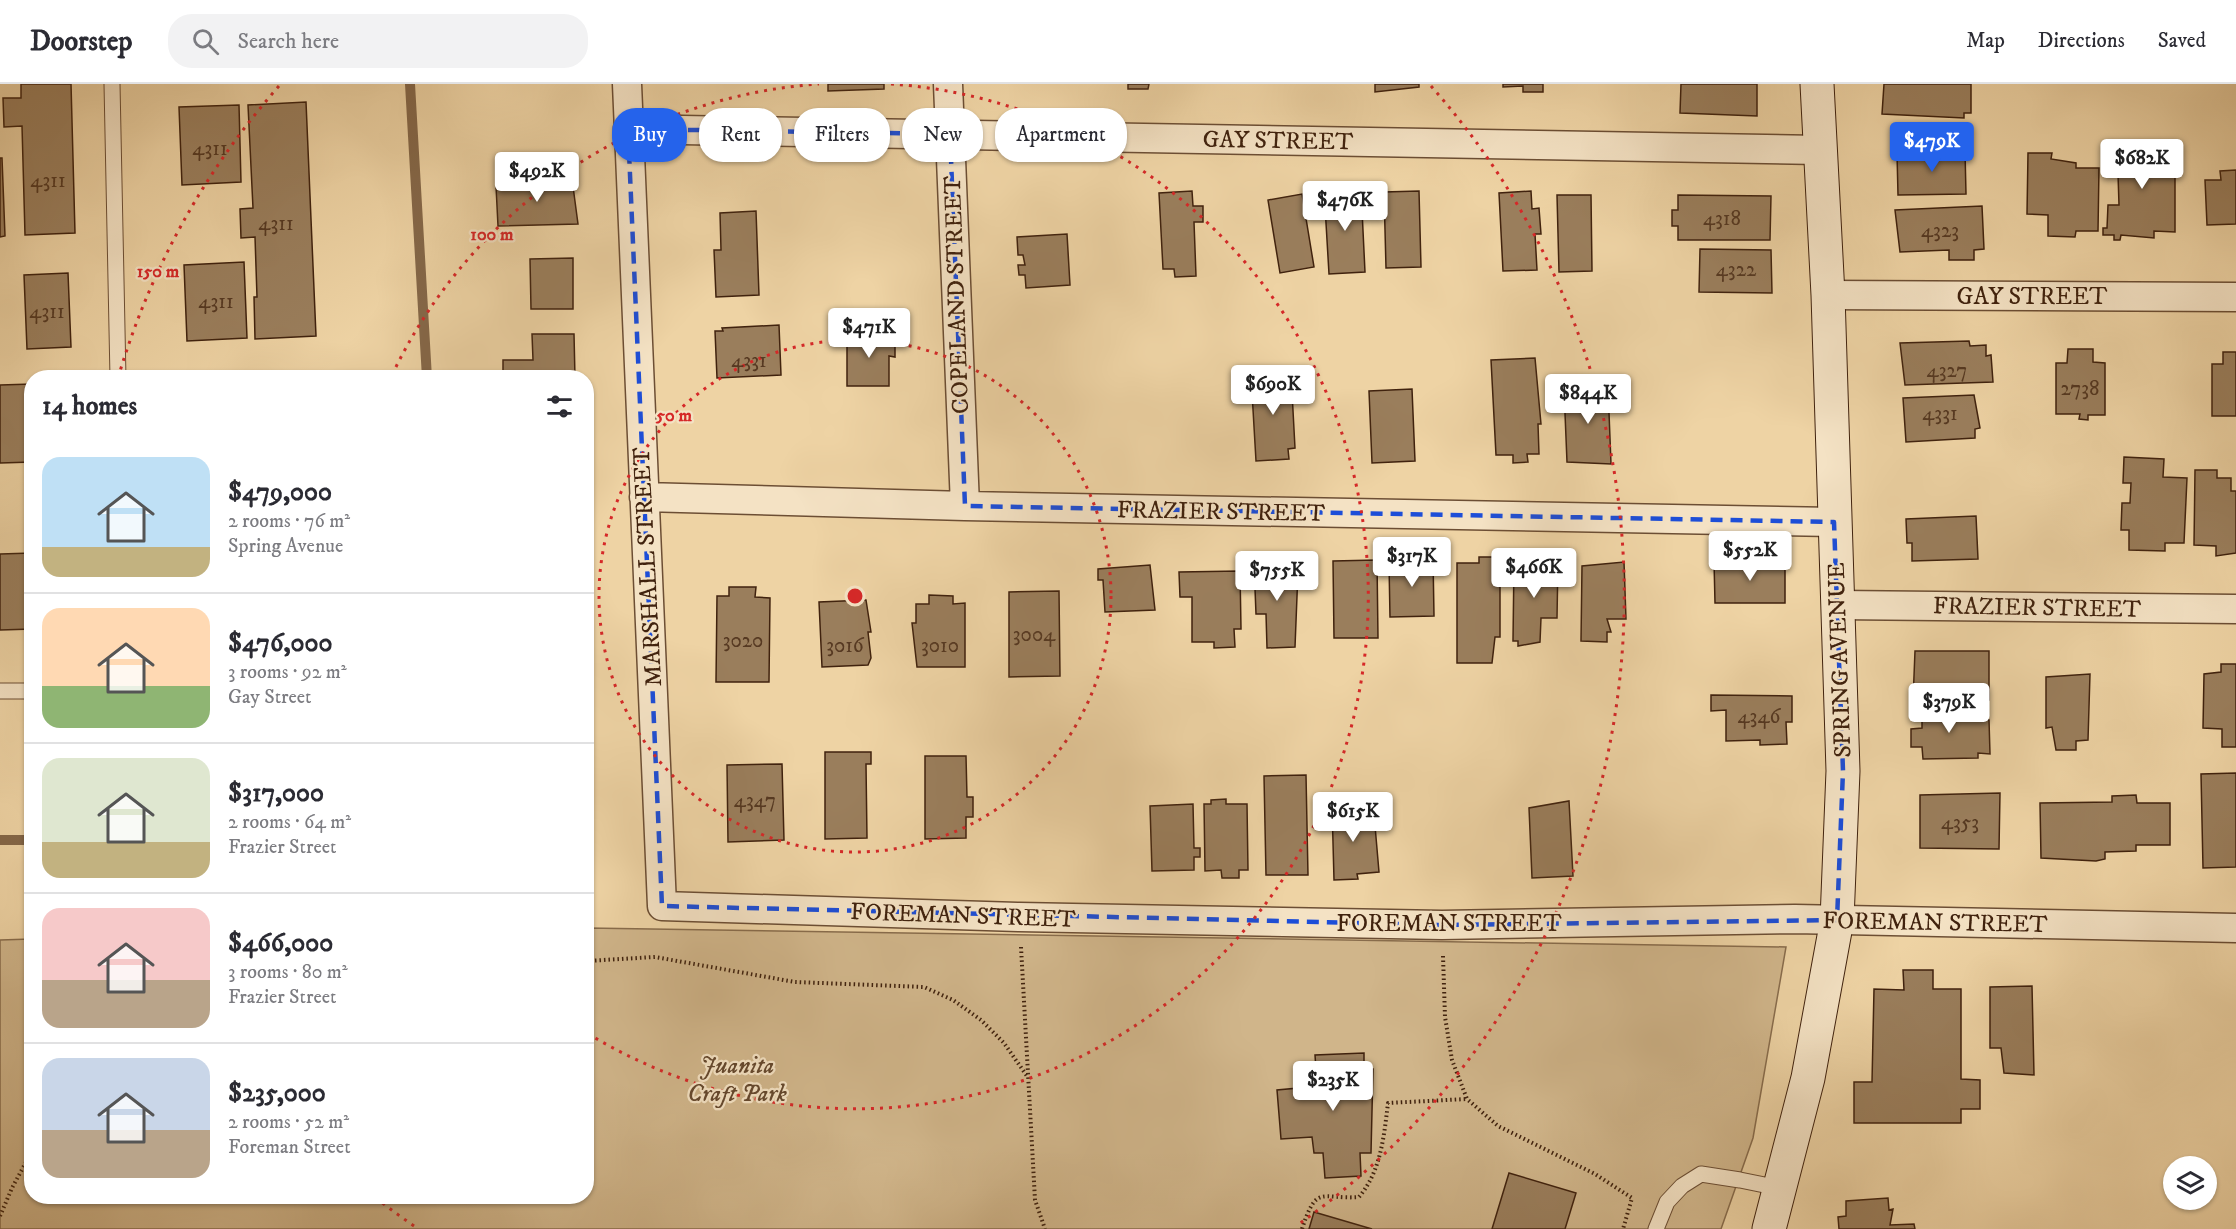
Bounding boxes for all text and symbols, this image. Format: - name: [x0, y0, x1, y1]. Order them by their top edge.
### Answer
- search box: [168, 14, 588, 68]
- text: Doorstep: [30, 24, 132, 59]
- icon: search: [189, 25, 222, 58]
- text: Search here: [237, 28, 339, 55]
- text: Map: [1966, 28, 2005, 54]
- text: Directions: [2038, 28, 2125, 54]
- text: Saved: [2158, 28, 2206, 54]
- chip: Buy: [612, 108, 687, 162]
- chip: Rent: [699, 108, 782, 162]
- chip: Filters: [794, 108, 890, 162]
- chip: New: [902, 108, 983, 162]
- chip: Apartment: [995, 108, 1127, 162]
- pin: $479K: [1890, 122, 1974, 173]
- street label: GAY STREET: [1202, 125, 1354, 157]
- text: $479K: [1904, 129, 1960, 154]
- house number: 4311: [192, 136, 228, 162]
- pin: $682K: [2100, 139, 2184, 190]
- text: $682K: [2114, 146, 2170, 171]
- pin: $492K: [495, 152, 579, 203]
- text: $492K: [509, 159, 565, 184]
- house number: 4311: [30, 168, 66, 194]
- street label: COPELAND STREET: [938, 175, 976, 415]
- pin: $476K: [1303, 181, 1387, 232]
- text: $476K: [1317, 188, 1373, 213]
- house number: 4318: [1703, 206, 1741, 232]
- house number: 4311: [258, 211, 294, 237]
- house number: 4323: [1921, 218, 1959, 244]
- text: 100 m: [470, 224, 514, 246]
- house number: 4322: [1716, 257, 1757, 283]
- text: 150 m: [137, 261, 180, 283]
- street label: GAY STREET: [1957, 282, 2107, 312]
- house number: 4311: [198, 289, 234, 315]
- house number: 4311: [29, 299, 65, 325]
- pin: $471K: [827, 308, 911, 359]
- text: $471K: [842, 315, 896, 340]
- house number: 4331: [731, 348, 767, 374]
- house number: 4327: [1927, 358, 1967, 384]
- pin: $690K: [1231, 365, 1315, 416]
- text: $690K: [1245, 372, 1301, 397]
- pin: $844K: [1546, 374, 1630, 425]
- house number: 2738: [2060, 376, 2100, 402]
- text: $844K: [1559, 381, 1617, 406]
- text: 14 homes: [42, 390, 137, 423]
- icon: filters: [543, 390, 576, 423]
- house number: 4331: [1922, 401, 1958, 427]
- text: 50 m: [655, 405, 692, 427]
- street label: MARSHALL STREET: [627, 446, 669, 687]
- text: $479,000: [228, 476, 332, 509]
- icon: home: [90, 481, 162, 553]
- street label: FRAZIER STREET: [1117, 495, 1325, 529]
- text: 2 rooms · 76 m²: [228, 509, 350, 534]
- pin: $552K: [1708, 531, 1792, 582]
- text: Spring Avenue: [228, 534, 343, 559]
- pin: $317K: [1370, 537, 1454, 588]
- text: $552K: [1723, 538, 1777, 563]
- text: $317K: [1387, 544, 1437, 569]
- pin: $466K: [1492, 548, 1576, 599]
- pin: $755K: [1235, 551, 1319, 602]
- text: $466K: [1505, 555, 1563, 580]
- text: $755K: [1249, 558, 1305, 583]
- street label: SPRING AVENUE: [1822, 562, 1858, 758]
- centre of rings: [845, 586, 865, 606]
- street label: FRAZIER STREET: [1933, 591, 2141, 625]
- house number: 3004: [1013, 622, 1056, 648]
- text: $476,000: [228, 627, 332, 660]
- house number: 3020: [723, 628, 763, 654]
- icon: home: [90, 632, 162, 704]
- house number: 3016: [826, 633, 865, 659]
- house number: 3010: [921, 633, 959, 659]
- text: 3 rooms · 92 m²: [228, 660, 347, 685]
- pin: $379K: [1907, 683, 1991, 734]
- text: Gay Street: [228, 685, 311, 710]
- text: $379K: [1923, 690, 1975, 715]
- house number: 4346: [1738, 704, 1782, 730]
- text: $317,000: [228, 777, 324, 810]
- icon: home: [90, 782, 162, 854]
- house number: 4347: [734, 788, 776, 814]
- pin: $615K: [1311, 792, 1395, 843]
- text: $615K: [1327, 799, 1379, 824]
- text: 2 rooms · 64 m²: [228, 810, 351, 835]
- house number: 4353: [1941, 810, 1979, 836]
- text: Frazier Street: [228, 835, 336, 860]
- street label: FOREMAN STREET: [850, 897, 1076, 935]
- street label: FOREMAN STREET: [1822, 906, 2048, 940]
- street label: FOREMAN STREET: [1336, 909, 1562, 939]
- text: $466,000: [228, 927, 333, 960]
- icon: home: [90, 932, 162, 1004]
- text: 3 rooms · 80 m²: [228, 960, 348, 985]
- text: Frazier Street: [228, 985, 336, 1010]
- park label: Juanita Craft Park: [687, 1051, 787, 1109]
- pin: $235K: [1291, 1061, 1375, 1112]
- text: $235K: [1307, 1068, 1359, 1093]
- text: $235,000: [228, 1077, 326, 1110]
- icon: home: [90, 1082, 162, 1154]
- text: 2 rooms · 52 m²: [228, 1110, 349, 1135]
- text: Foreman Street: [228, 1135, 351, 1160]
- map controls: [2163, 1156, 2217, 1210]
- button: layers: [2163, 1156, 2217, 1210]

